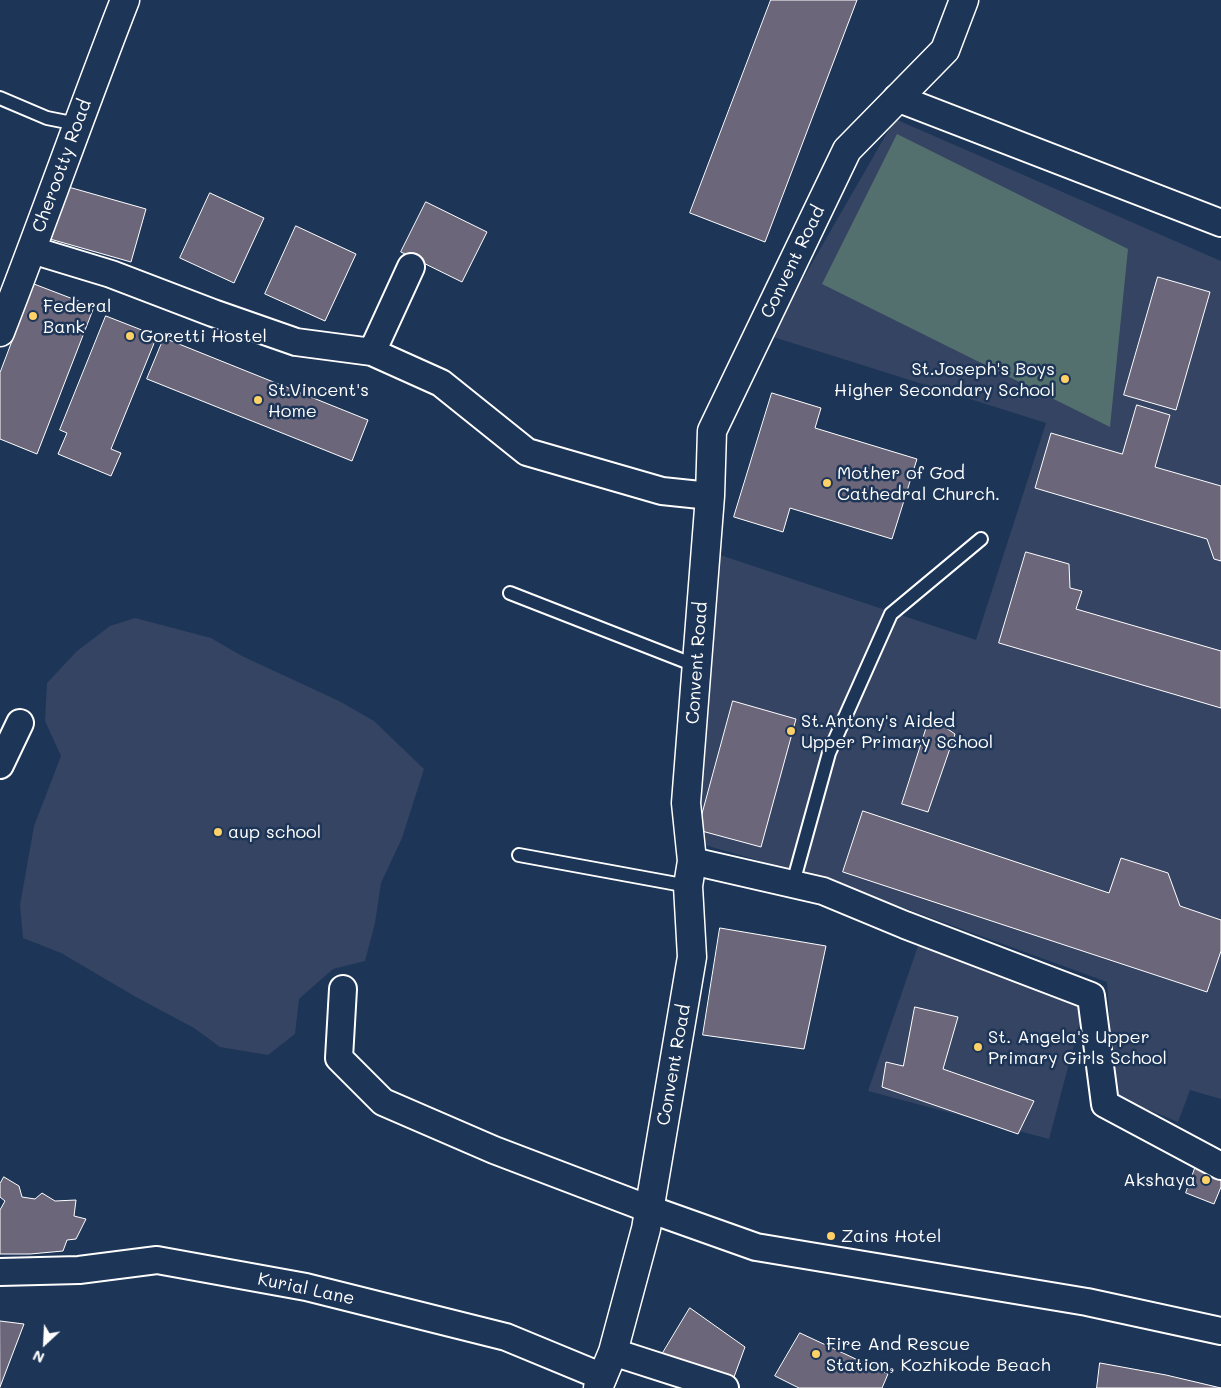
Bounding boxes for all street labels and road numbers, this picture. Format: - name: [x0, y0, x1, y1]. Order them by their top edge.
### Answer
- street label: Cherootty Road: [28, 96, 96, 236]
- street label: Convent Road: [756, 202, 830, 322]
- street label: Convent Road: [682, 601, 712, 725]
- street label: Convent Road: [653, 1003, 695, 1127]
- street label: Kurial Lane: [256, 1268, 356, 1310]

